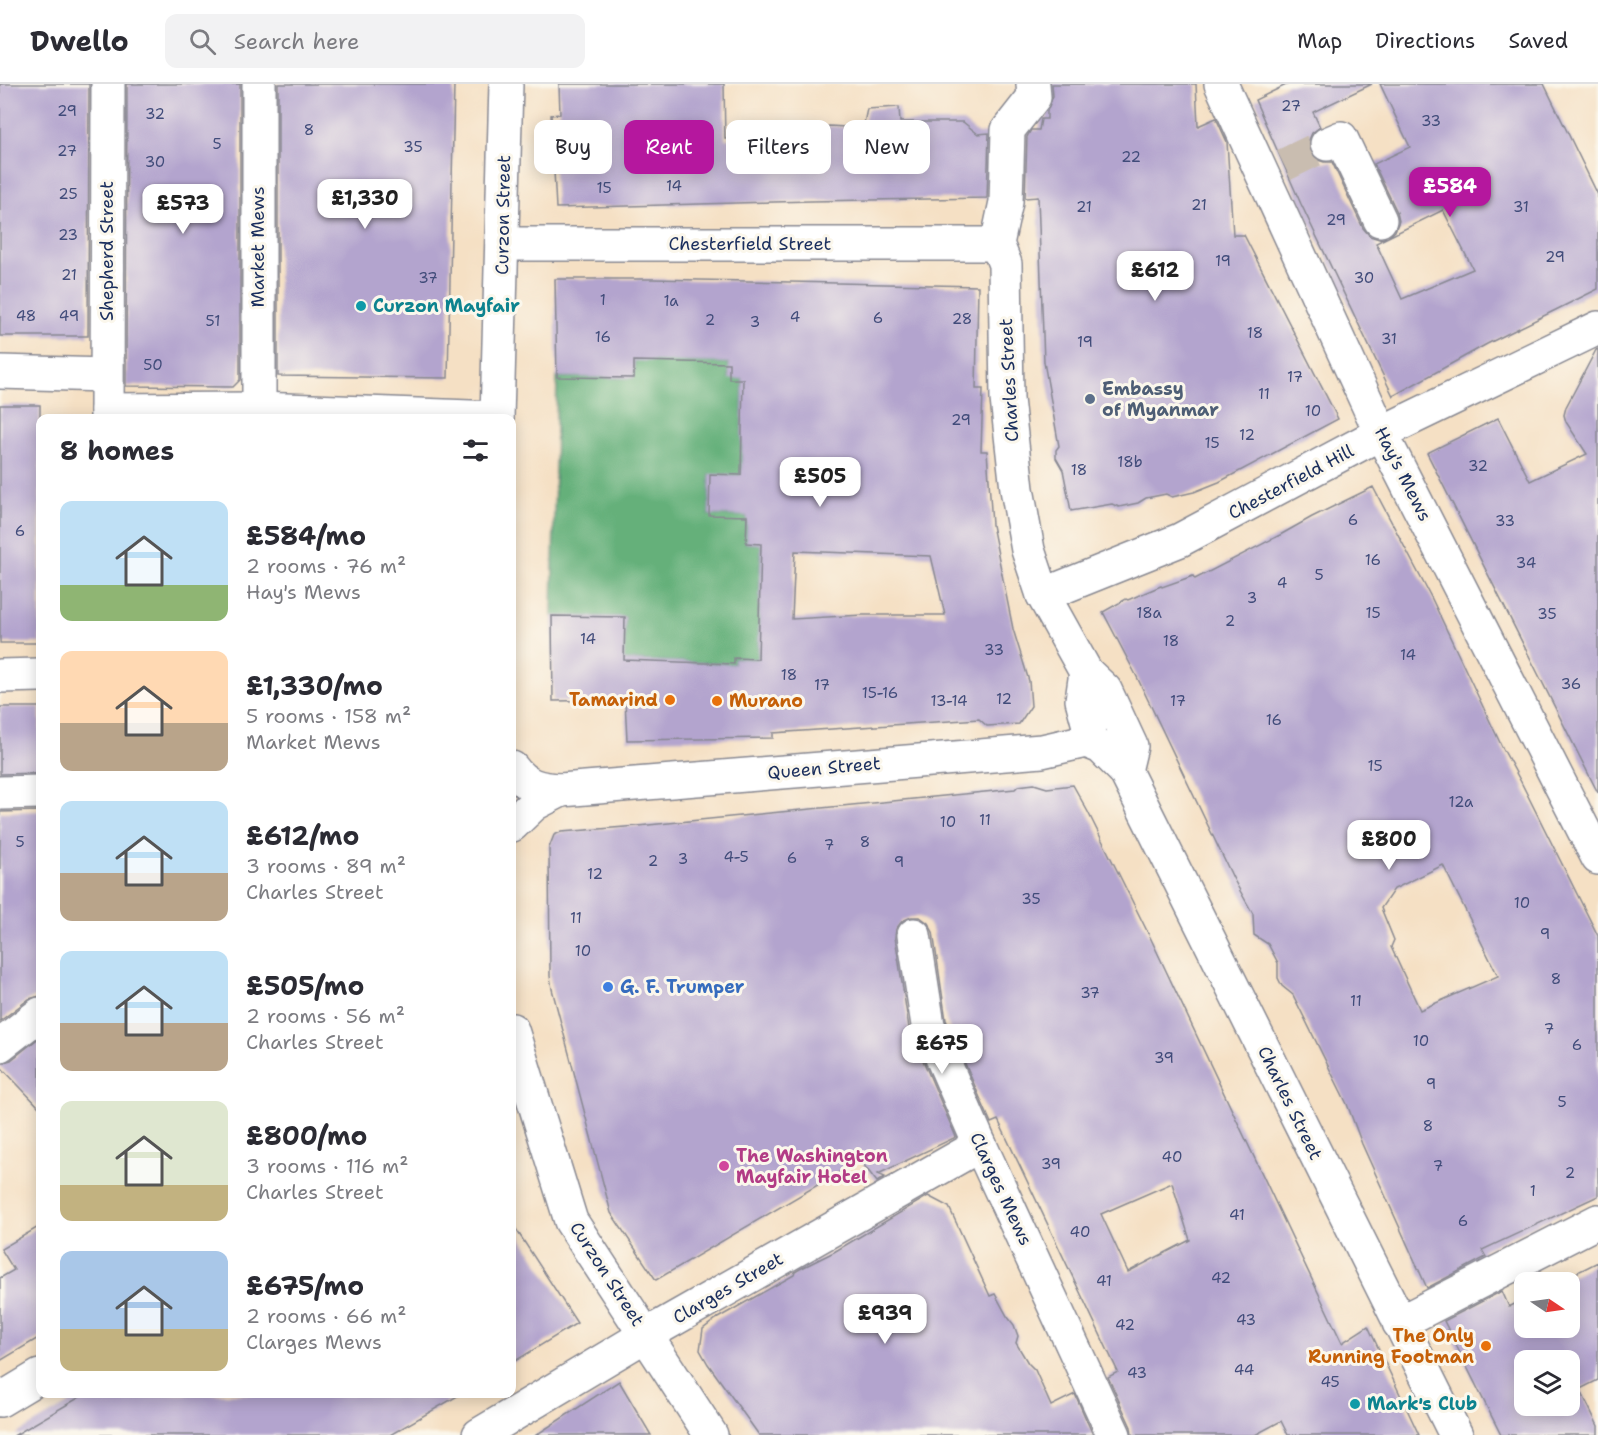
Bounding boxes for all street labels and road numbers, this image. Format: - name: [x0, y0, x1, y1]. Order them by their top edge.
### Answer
- street label: Curzon Street: [490, 155, 516, 275]
- street label: Shepherd Street: [95, 181, 119, 321]
- street label: Market Mews: [246, 186, 270, 308]
- street label: Chesterfield Street: [669, 232, 832, 256]
- street label: Charles Street: [994, 317, 1024, 443]
- street label: Hay's Mews: [1369, 423, 1437, 525]
- street label: Chesterfield Hill: [1224, 439, 1358, 525]
- street label: Queen Street: [766, 751, 882, 785]
- street label: Charles Street: [1252, 1042, 1328, 1164]
- street label: Clarges Mews: [964, 1129, 1038, 1249]
- street label: Curzon Street: [564, 1217, 650, 1331]
- street label: Clarges Street: [668, 1247, 788, 1329]

